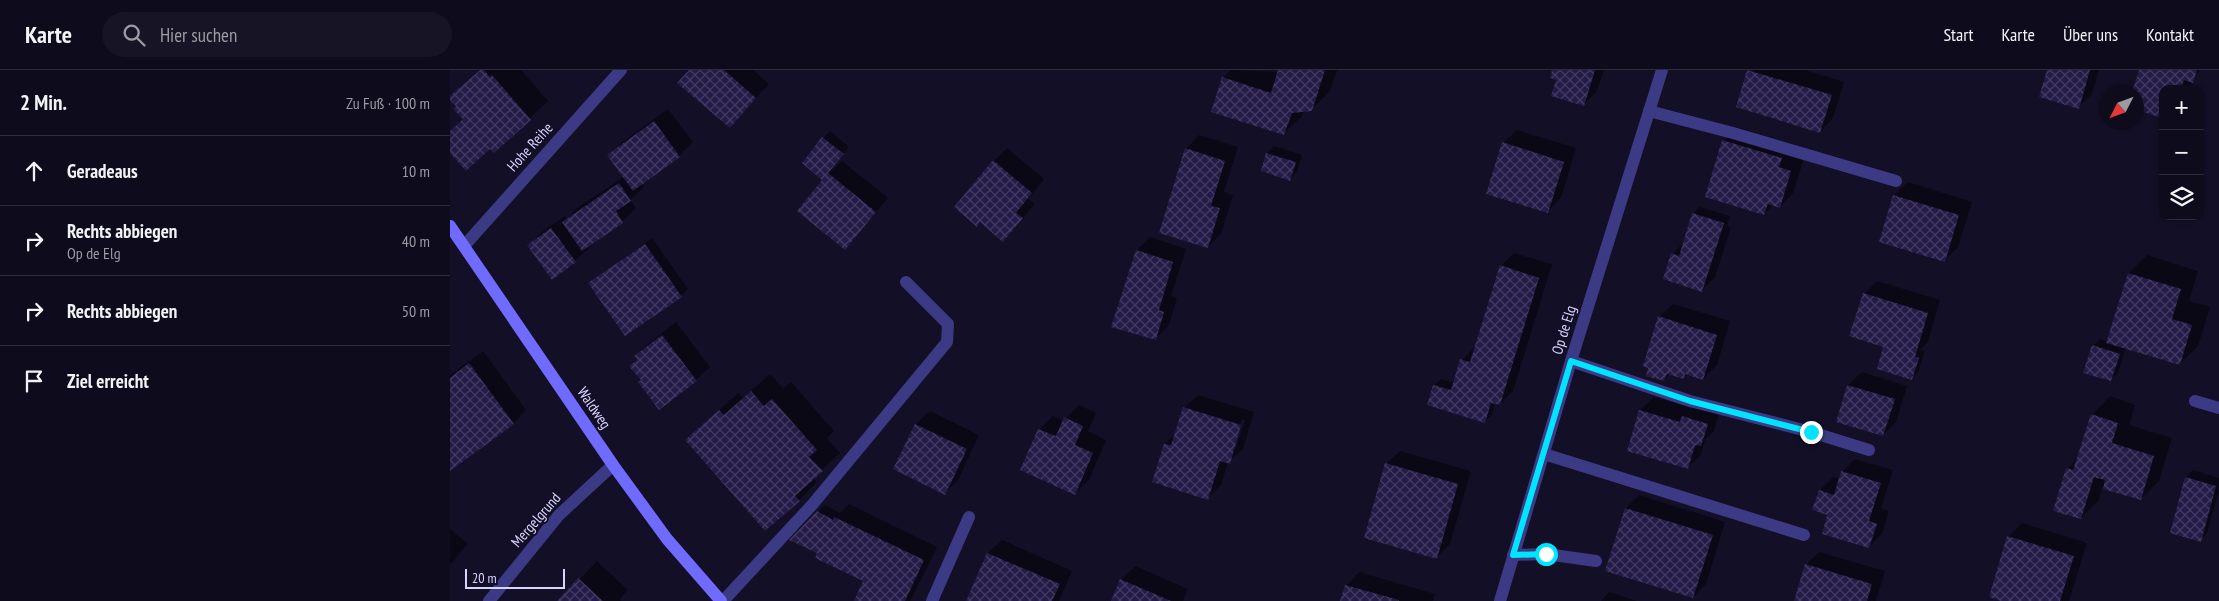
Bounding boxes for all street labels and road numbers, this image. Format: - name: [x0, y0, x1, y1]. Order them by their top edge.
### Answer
- street label: Hohe Reihe: [503, 118, 557, 175]
- street label: Op de Elg: [1547, 303, 1580, 357]
- street label: Waldweg: [573, 383, 615, 432]
- street label: Mergelgrund: [507, 488, 565, 551]

